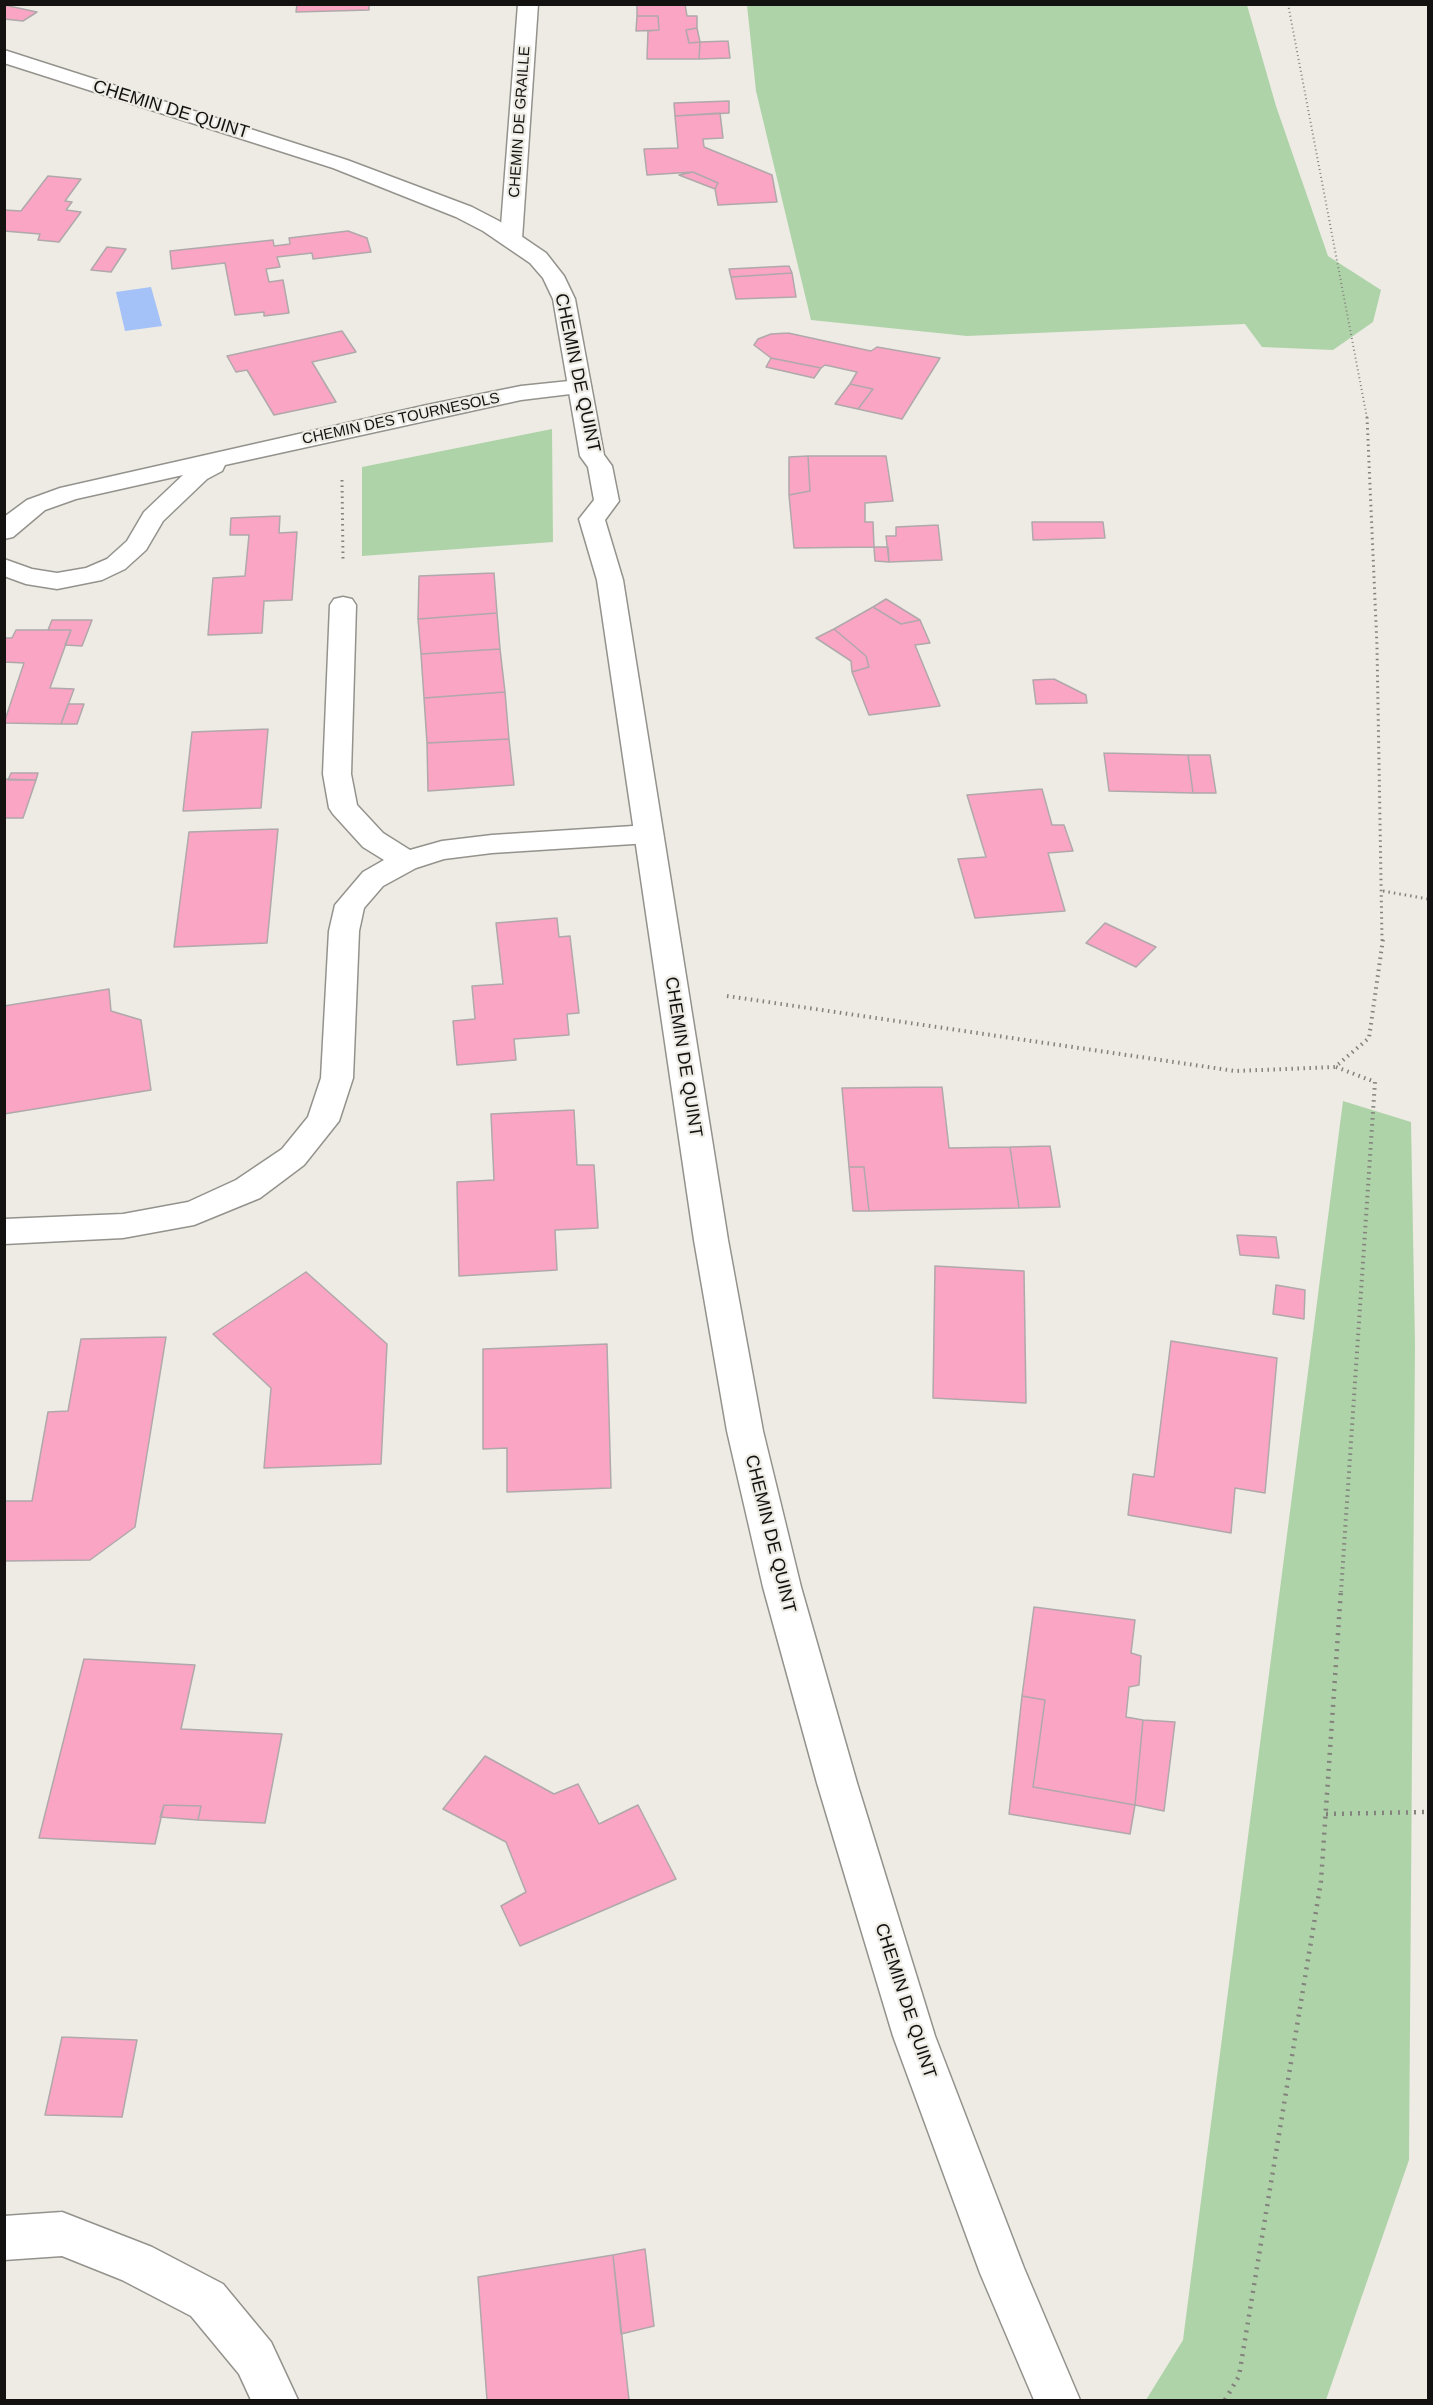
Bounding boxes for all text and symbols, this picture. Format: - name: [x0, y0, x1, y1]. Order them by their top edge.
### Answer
- street label: CHEMIN DE GRAILLE: [506, 46, 534, 198]
- street label: CHEMIN DE QUINT: [90, 76, 252, 144]
- street label: CHEMIN DE QUINT: [550, 292, 604, 454]
- street label: CHEMIN DES TOURNESOLS: [301, 389, 501, 449]
- street label: CHEMIN DE QUINT: [660, 975, 706, 1139]
- street label: CHEMIN DE QUINT: [740, 1453, 800, 1615]
- street label: CHEMIN DE QUINT: [870, 1921, 940, 2081]

